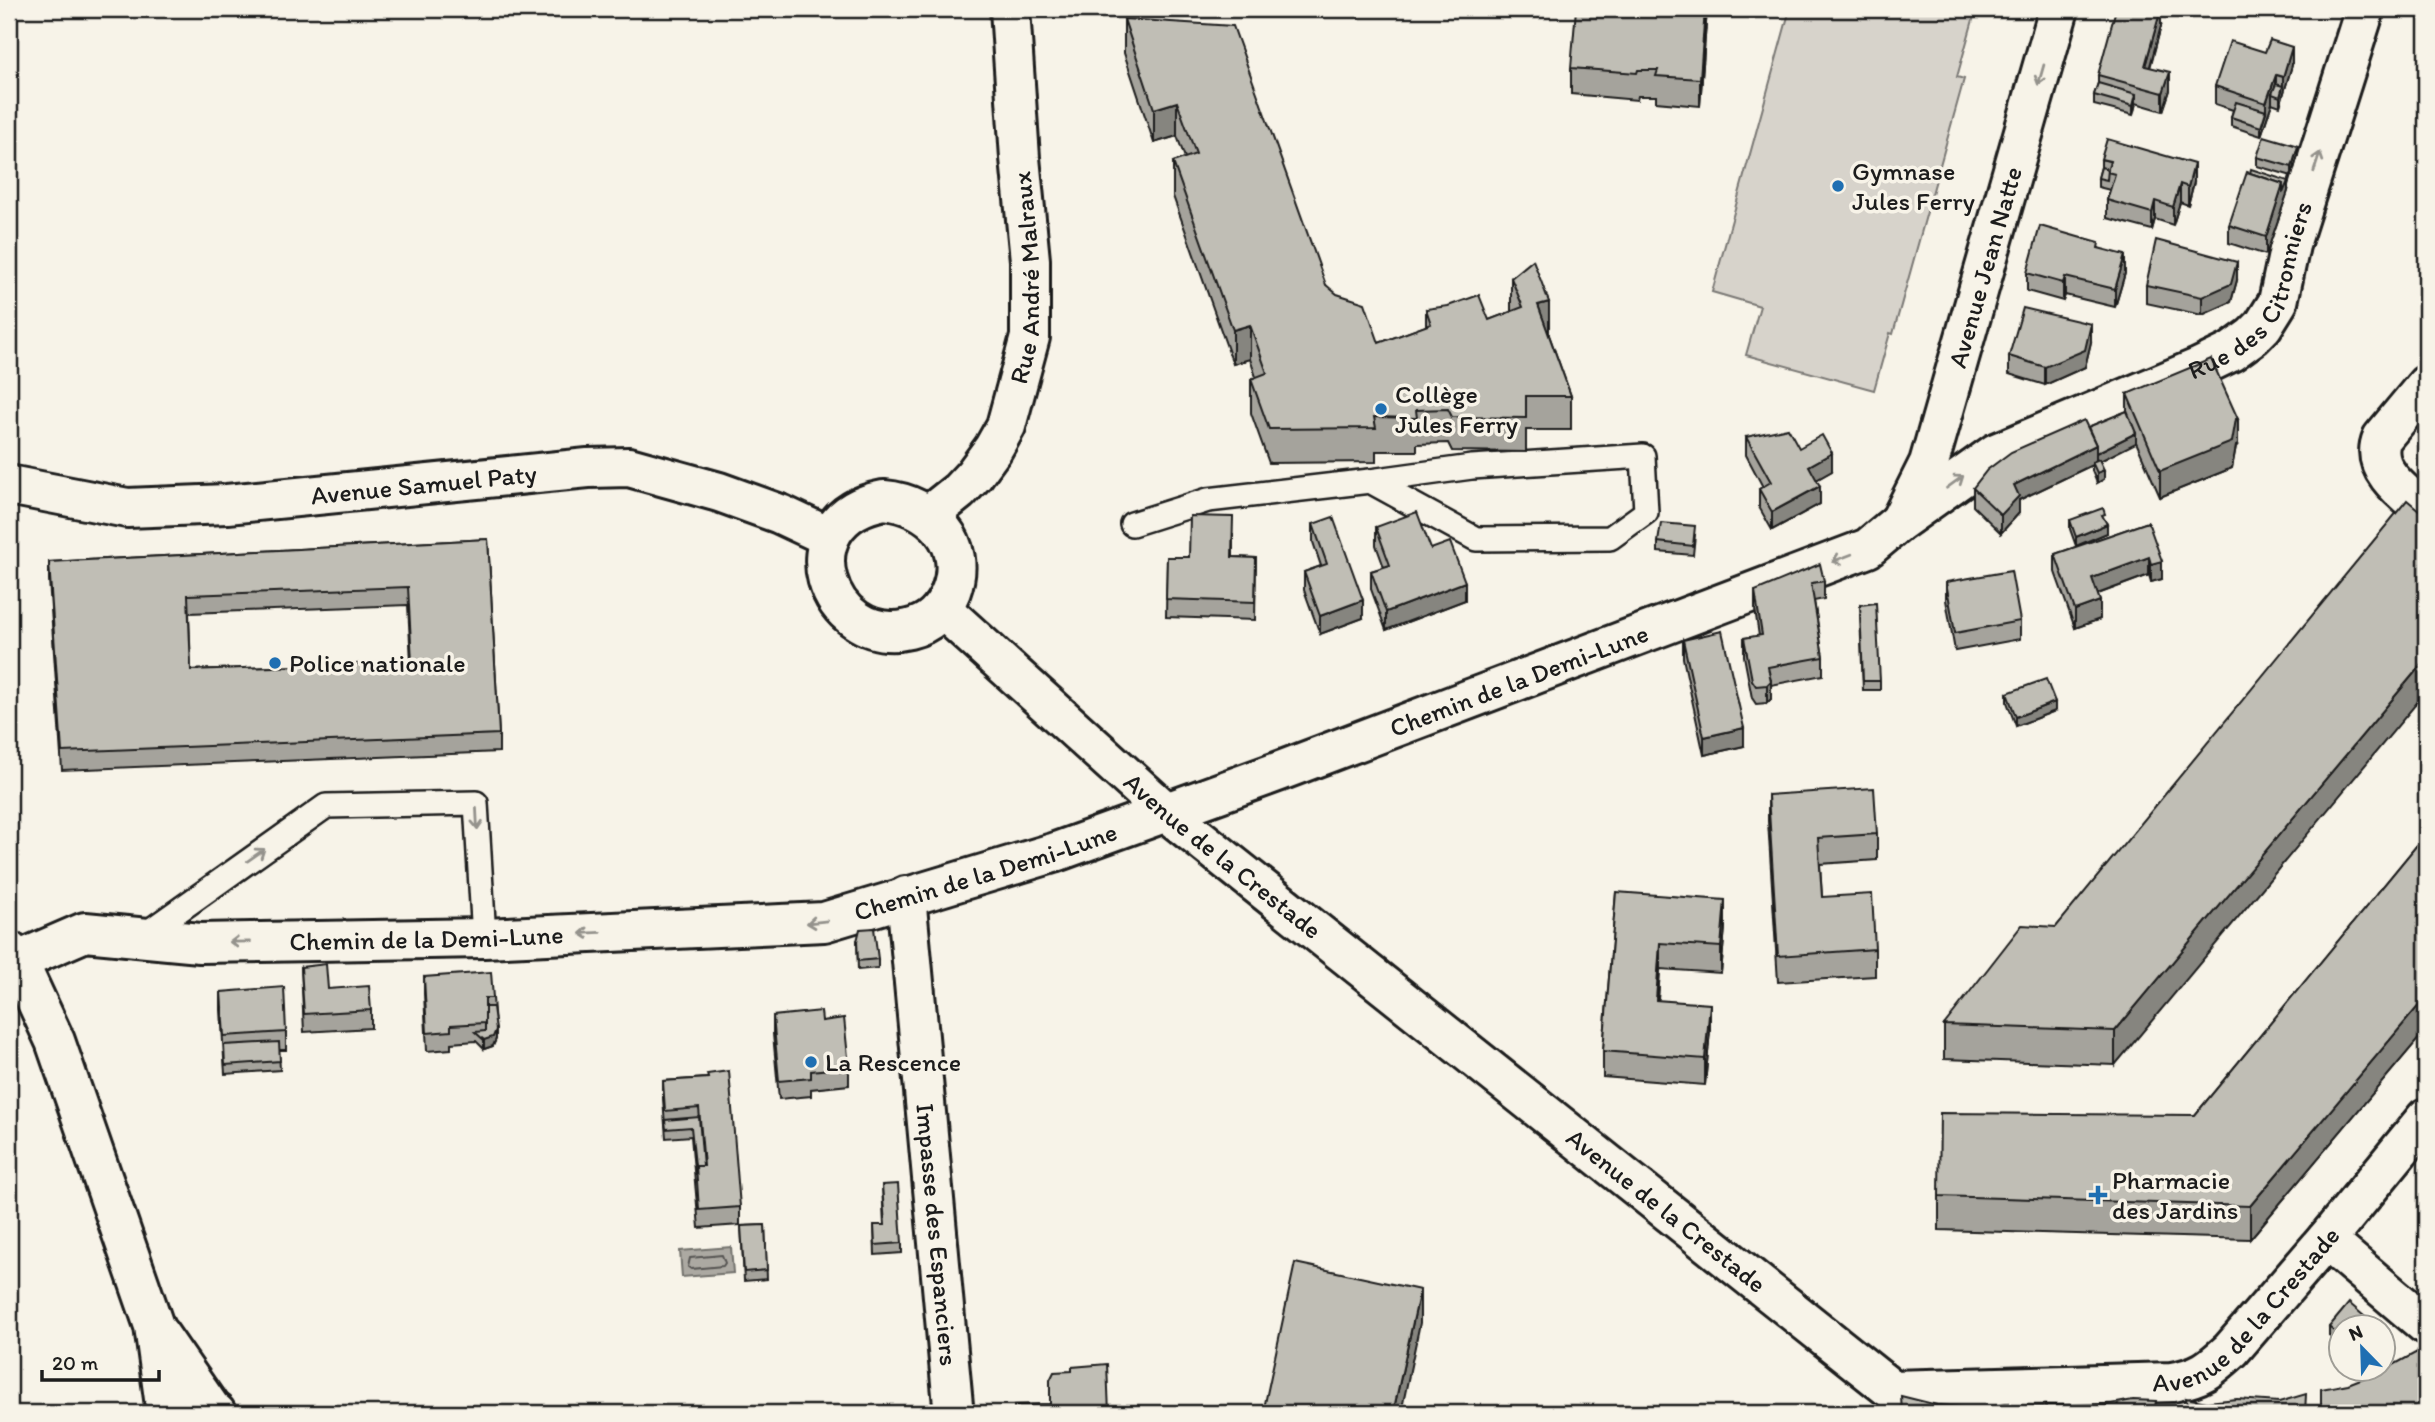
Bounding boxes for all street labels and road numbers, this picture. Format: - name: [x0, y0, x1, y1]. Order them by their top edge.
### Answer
- street label: Avenue Jean Natte: [1941, 163, 2029, 371]
- street label: Rue André Malraux: [1002, 170, 1046, 387]
- street label: Rue des Citronniers: [2183, 197, 2319, 386]
- street label: Avenue Samuel Paty: [309, 457, 538, 512]
- street label: Chemin de la Demi-Lune: [1385, 617, 1653, 744]
- street label: Avenue de la Crestade: [1117, 766, 1328, 946]
- street label: Chemin de la Demi-Lune: [850, 815, 1121, 928]
- street label: Chemin de la Demi-Lune: [289, 918, 564, 957]
- street label: Impasse des Espanciers: [909, 1102, 965, 1367]
- street label: Avenue de la Crestade: [1560, 1121, 1773, 1300]
- street label: Avenue de la Crestade: [2152, 1220, 2346, 1399]

